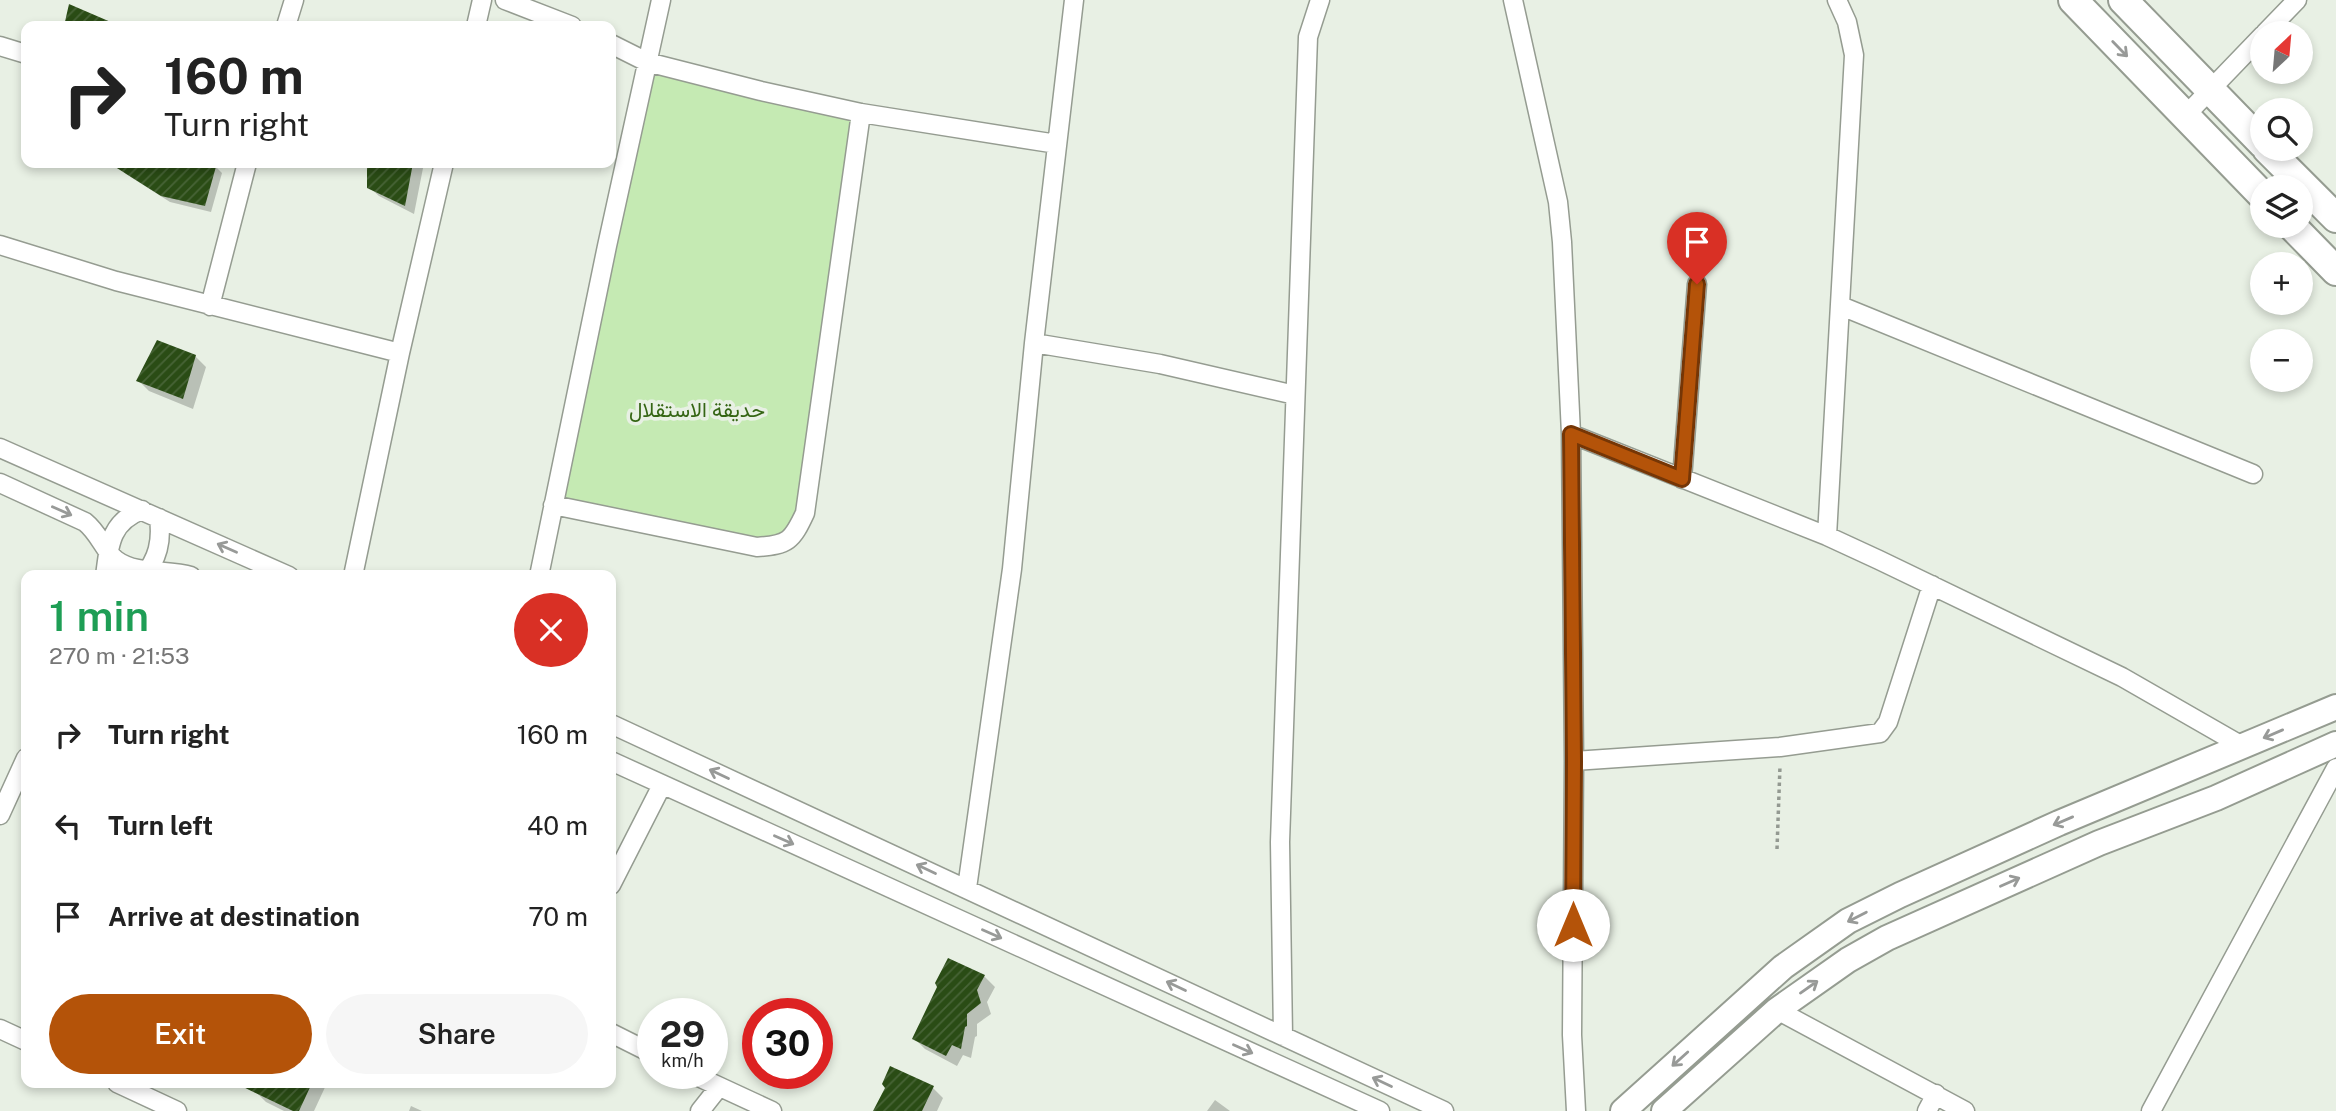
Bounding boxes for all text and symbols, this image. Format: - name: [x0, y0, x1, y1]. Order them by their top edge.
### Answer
- north arrow: [2250, 21, 2314, 84]
- map controls: [2250, 21, 2313, 392]
- one-way arrow: [2111, 40, 2128, 57]
- text: 160 m: [164, 47, 304, 105]
- icon: right: [49, 49, 140, 140]
- button: search: [2250, 98, 2313, 161]
- text: Turn right: [164, 106, 309, 143]
- button: layers: [2250, 175, 2313, 238]
- pin: [1667, 212, 1727, 284]
- icon: arrive: [1678, 223, 1716, 261]
- button: +: [2250, 252, 2313, 315]
- button: −: [2250, 329, 2313, 392]
- park label: حديقة الاستقلال: [629, 397, 765, 422]
- one-way arrow: [51, 505, 72, 518]
- one-way arrow: [216, 541, 238, 554]
- text: 1 min: [49, 591, 149, 640]
- button: close: [514, 593, 588, 667]
- text: 270 m · 21:53: [49, 642, 189, 669]
- icon: right: [49, 716, 87, 754]
- text: Turn right: [108, 719, 230, 750]
- text: 160 m: [517, 719, 588, 750]
- one-way arrow: [2263, 728, 2285, 741]
- one-way arrow: [709, 767, 730, 780]
- icon: left: [49, 807, 87, 845]
- text: Turn left: [108, 810, 213, 841]
- text: 40 m: [527, 810, 588, 841]
- one-way arrow: [2053, 816, 2075, 829]
- one-way arrow: [773, 834, 795, 847]
- one-way arrow: [915, 862, 937, 875]
- one-way arrow: [1999, 875, 2020, 888]
- position arrow: [1536, 888, 1610, 962]
- icon: arrive: [49, 898, 87, 936]
- text: Arrive at destination: [108, 901, 360, 932]
- text: 70 m: [528, 901, 588, 932]
- one-way arrow: [1847, 910, 1868, 924]
- one-way arrow: [980, 928, 1002, 941]
- one-way arrow: [1166, 979, 1187, 992]
- one-way arrow: [1799, 980, 1818, 994]
- button: Exit: [49, 994, 312, 1074]
- button: Share: [326, 994, 588, 1074]
- speed limit sign: 30: [742, 998, 833, 1089]
- text: 29: [660, 1014, 705, 1055]
- one-way arrow: [1232, 1043, 1253, 1056]
- text: km/h: [661, 1050, 704, 1071]
- one-way arrow: [1672, 1051, 1689, 1068]
- one-way arrow: [1372, 1075, 1393, 1088]

